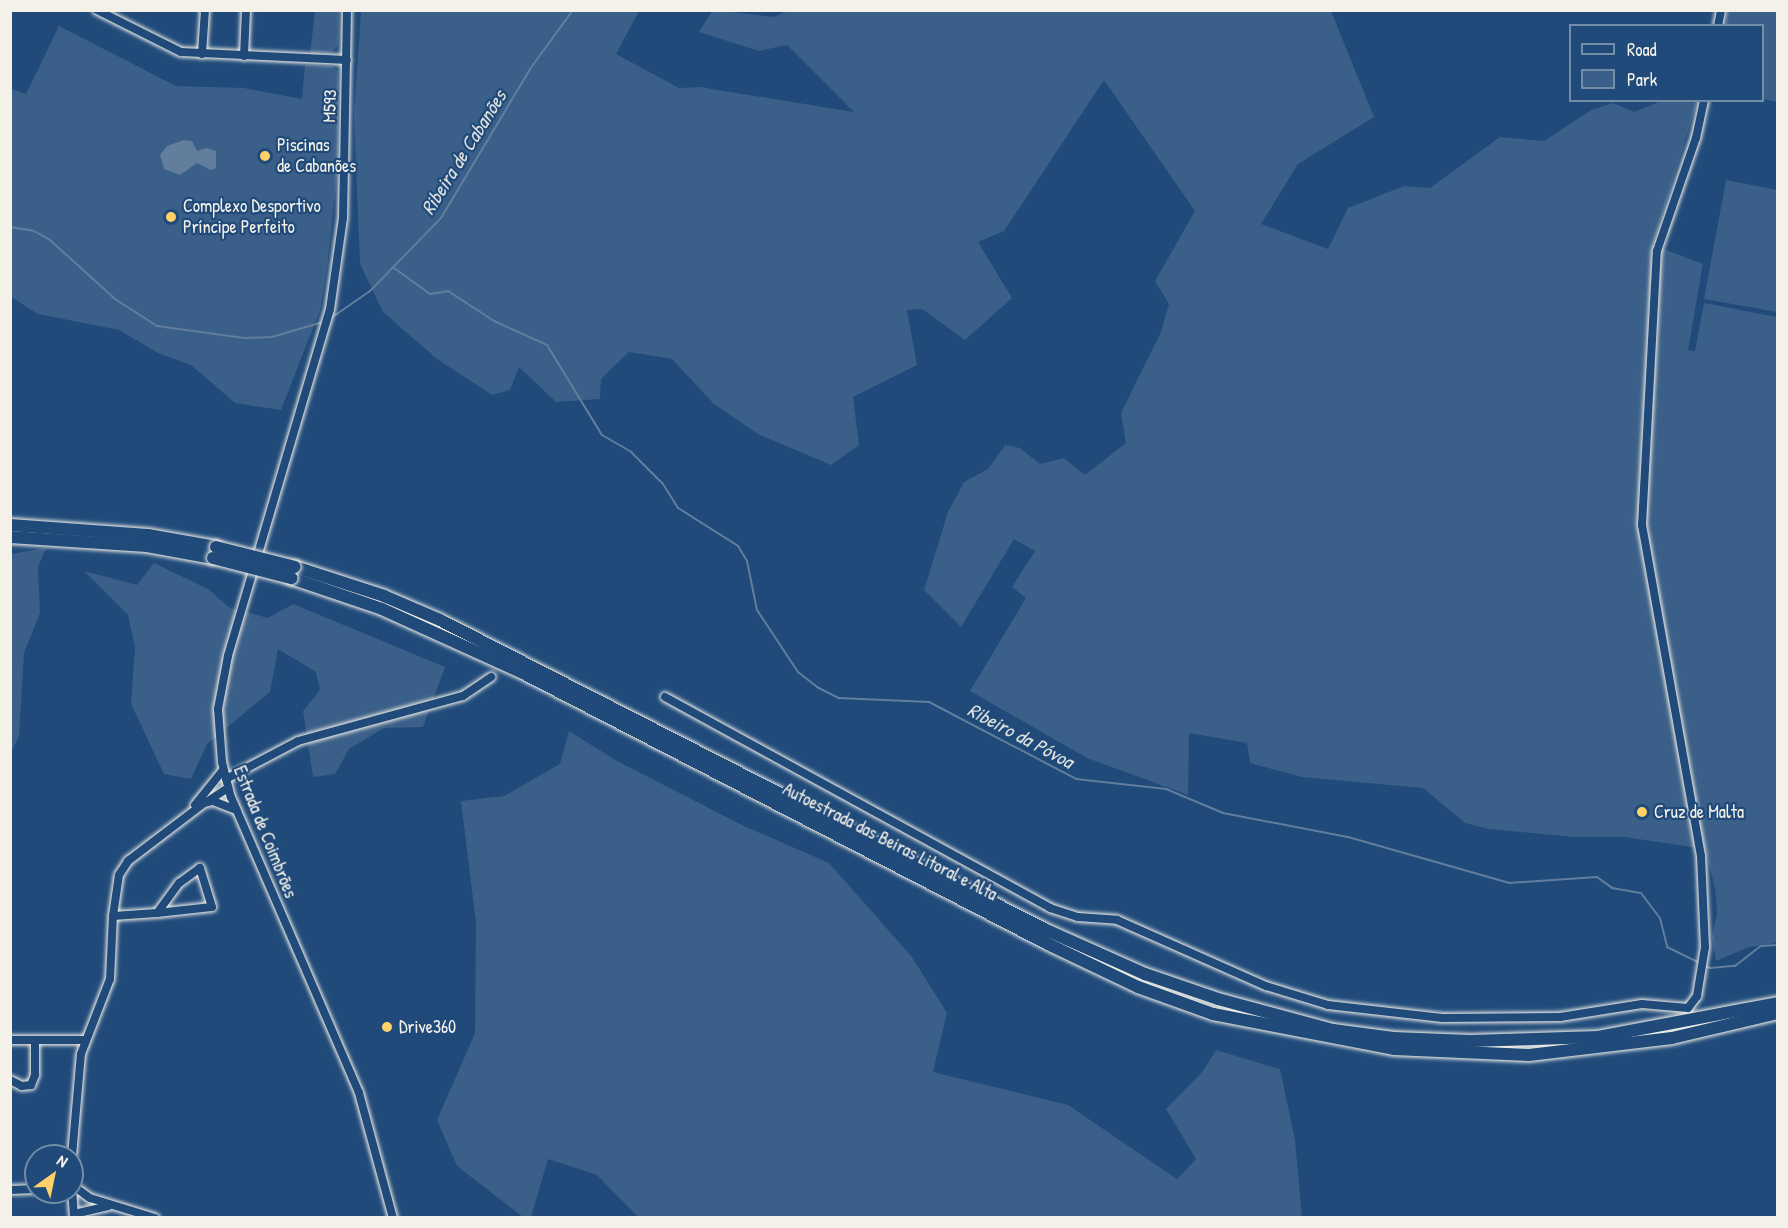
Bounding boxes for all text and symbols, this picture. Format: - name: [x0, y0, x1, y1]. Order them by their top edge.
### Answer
- legend: [1569, 24, 1764, 102]
- text: Road: [1627, 37, 1657, 62]
- text: Park: [1627, 67, 1657, 92]
- water label: Ribeira de Cabanões: [415, 85, 511, 219]
- street label: M593: [319, 89, 341, 123]
- place label: Piscinas de Cabanões: [277, 135, 356, 178]
- marker: Piscinas de Cabanões: [258, 149, 272, 163]
- place label: Complexo Desportivo Príncipe Perfeito: [183, 196, 321, 238]
- marker: Complexo Desportivo Príncipe Perfeito: [164, 210, 178, 224]
- water label: Ribeiro da Póvoa: [964, 697, 1078, 773]
- street label: Estrada de Coimbrões: [229, 763, 301, 901]
- street label: Autoestrada das Beiras Litoral e Alta: [779, 778, 1001, 906]
- place label: Cruz de Malta: [1654, 801, 1744, 823]
- marker: Cruz de Malta: [1635, 805, 1649, 819]
- place label: Drive360: [399, 1016, 456, 1038]
- marker: Drive360: [380, 1020, 394, 1034]
- north arrow: [24, 1144, 84, 1204]
- text: N: [53, 1149, 72, 1172]

